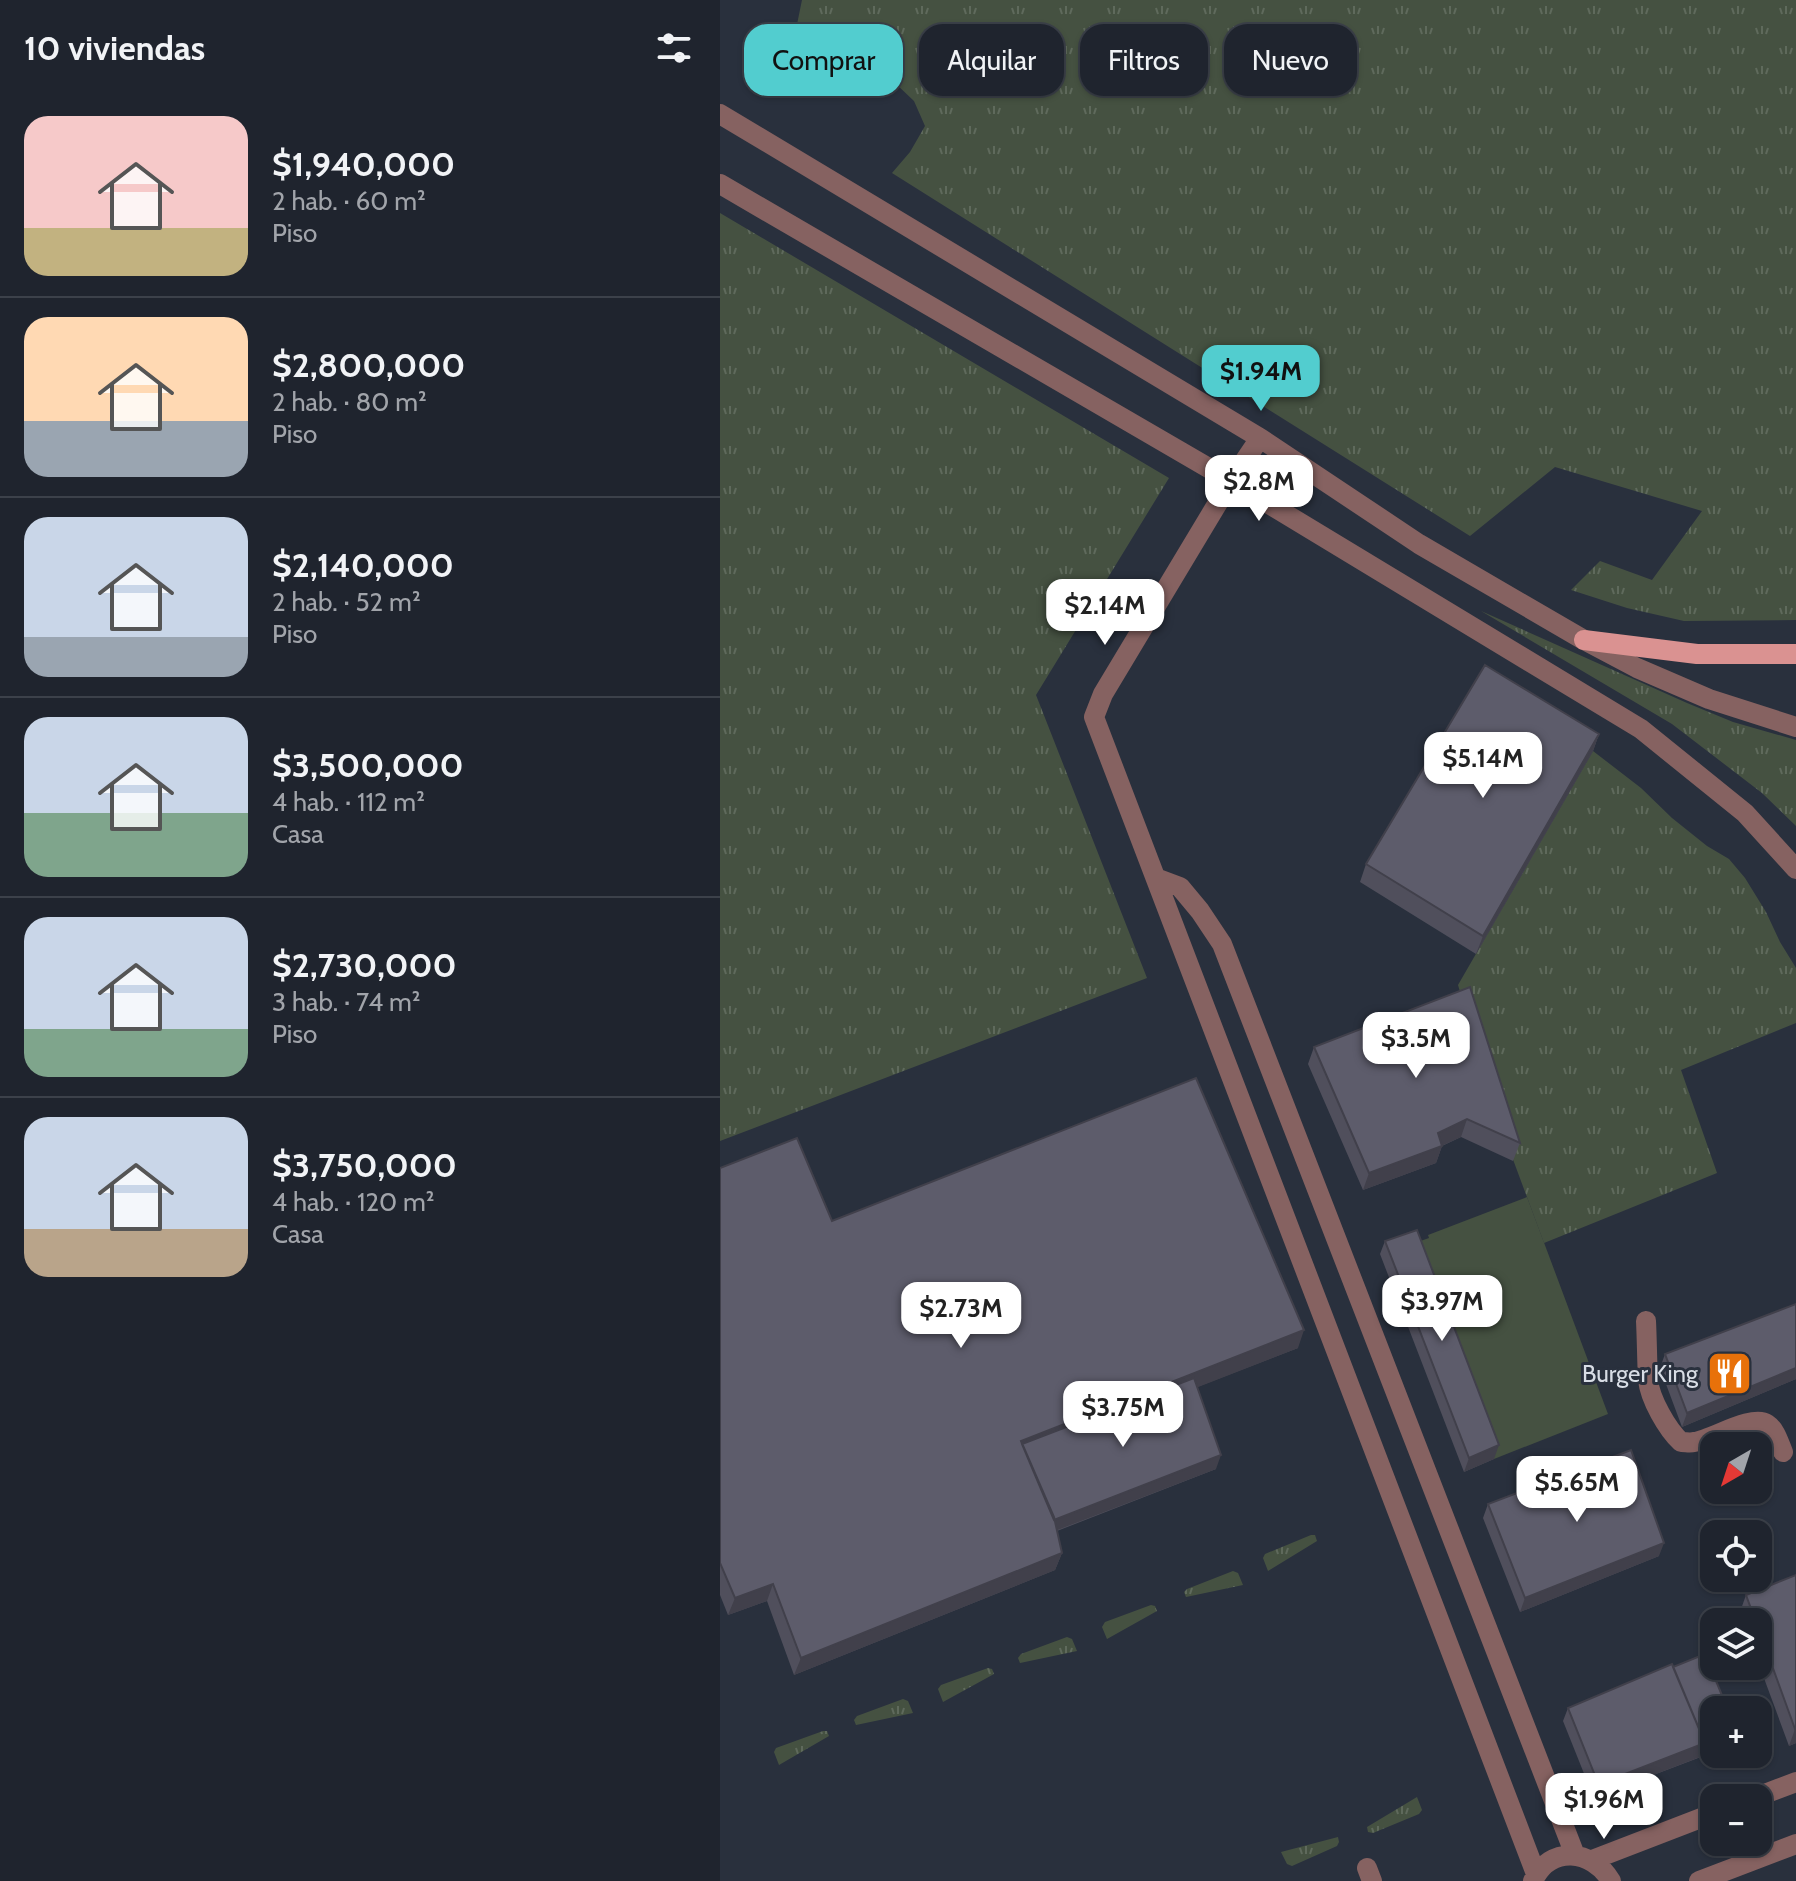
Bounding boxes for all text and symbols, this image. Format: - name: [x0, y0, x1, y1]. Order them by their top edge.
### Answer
- chip: Comprar: [744, 24, 903, 96]
- chip: Alquilar: [919, 24, 1064, 96]
- chip: Filtros: [1080, 24, 1208, 96]
- chip: Nuevo: [1224, 24, 1357, 96]
- icon: filters: [652, 26, 696, 70]
- text: 10 viviendas: [24, 27, 205, 69]
- text: $1,940,000: [272, 143, 455, 185]
- icon: home: [88, 148, 184, 244]
- text: 2 hab. · 60 m²: [272, 185, 426, 217]
- text: Piso: [272, 217, 317, 249]
- text: $2,800,000: [272, 344, 465, 386]
- pin: $1.94M: [1196, 345, 1326, 413]
- icon: home: [88, 349, 184, 445]
- text: $1.94M: [1220, 355, 1302, 387]
- text: 2 hab. · 80 m²: [272, 386, 427, 418]
- text: Piso: [272, 418, 317, 450]
- pin: $2.8M: [1203, 455, 1315, 523]
- text: $2.8M: [1223, 465, 1295, 497]
- text: $2,140,000: [272, 544, 454, 586]
- icon: home: [88, 549, 184, 645]
- pin: $2.14M: [1040, 579, 1170, 647]
- text: 2 hab. · 52 m²: [272, 586, 421, 618]
- text: $2.14M: [1064, 589, 1146, 621]
- text: Piso: [272, 618, 317, 650]
- pin: $5.14M: [1418, 732, 1548, 800]
- text: $5.14M: [1442, 742, 1524, 774]
- text: $3,500,000: [272, 744, 463, 786]
- icon: home: [88, 749, 184, 845]
- text: 4 hab. · 112 m²: [272, 786, 425, 818]
- text: Casa: [272, 818, 324, 850]
- text: $2,730,000: [272, 944, 456, 986]
- icon: home: [88, 949, 184, 1045]
- text: 3 hab. · 74 m²: [272, 986, 420, 1018]
- pin: $3.5M: [1360, 1012, 1472, 1080]
- text: Piso: [272, 1018, 317, 1050]
- text: $3.5M: [1381, 1022, 1451, 1054]
- text: $3,750,000: [272, 1144, 457, 1186]
- icon: home: [88, 1149, 184, 1245]
- text: 4 hab. · 120 m²: [272, 1186, 434, 1218]
- text: Casa: [272, 1218, 324, 1250]
- pin: $3.97M: [1377, 1275, 1507, 1343]
- pin: $2.73M: [896, 1282, 1026, 1350]
- text: $3.97M: [1400, 1285, 1484, 1317]
- text: $2.73M: [919, 1292, 1003, 1324]
- restaurant icon: Burger King: [1705, 1350, 1753, 1398]
- place label: Burger King: [1582, 1359, 1699, 1388]
- pin: $3.75M: [1058, 1381, 1188, 1449]
- text: $3.75M: [1081, 1391, 1165, 1423]
- north arrow: [1700, 1432, 1772, 1504]
- map controls: [1700, 1432, 1772, 1856]
- pin: $5.65M: [1512, 1456, 1642, 1524]
- text: $5.65M: [1534, 1466, 1620, 1498]
- button: locate: [1700, 1520, 1772, 1592]
- button: layers: [1700, 1608, 1772, 1680]
- button: +: [1700, 1696, 1772, 1768]
- pin: $1.96M: [1539, 1773, 1669, 1841]
- text: $1.96M: [1564, 1783, 1644, 1815]
- button: −: [1700, 1784, 1772, 1856]

